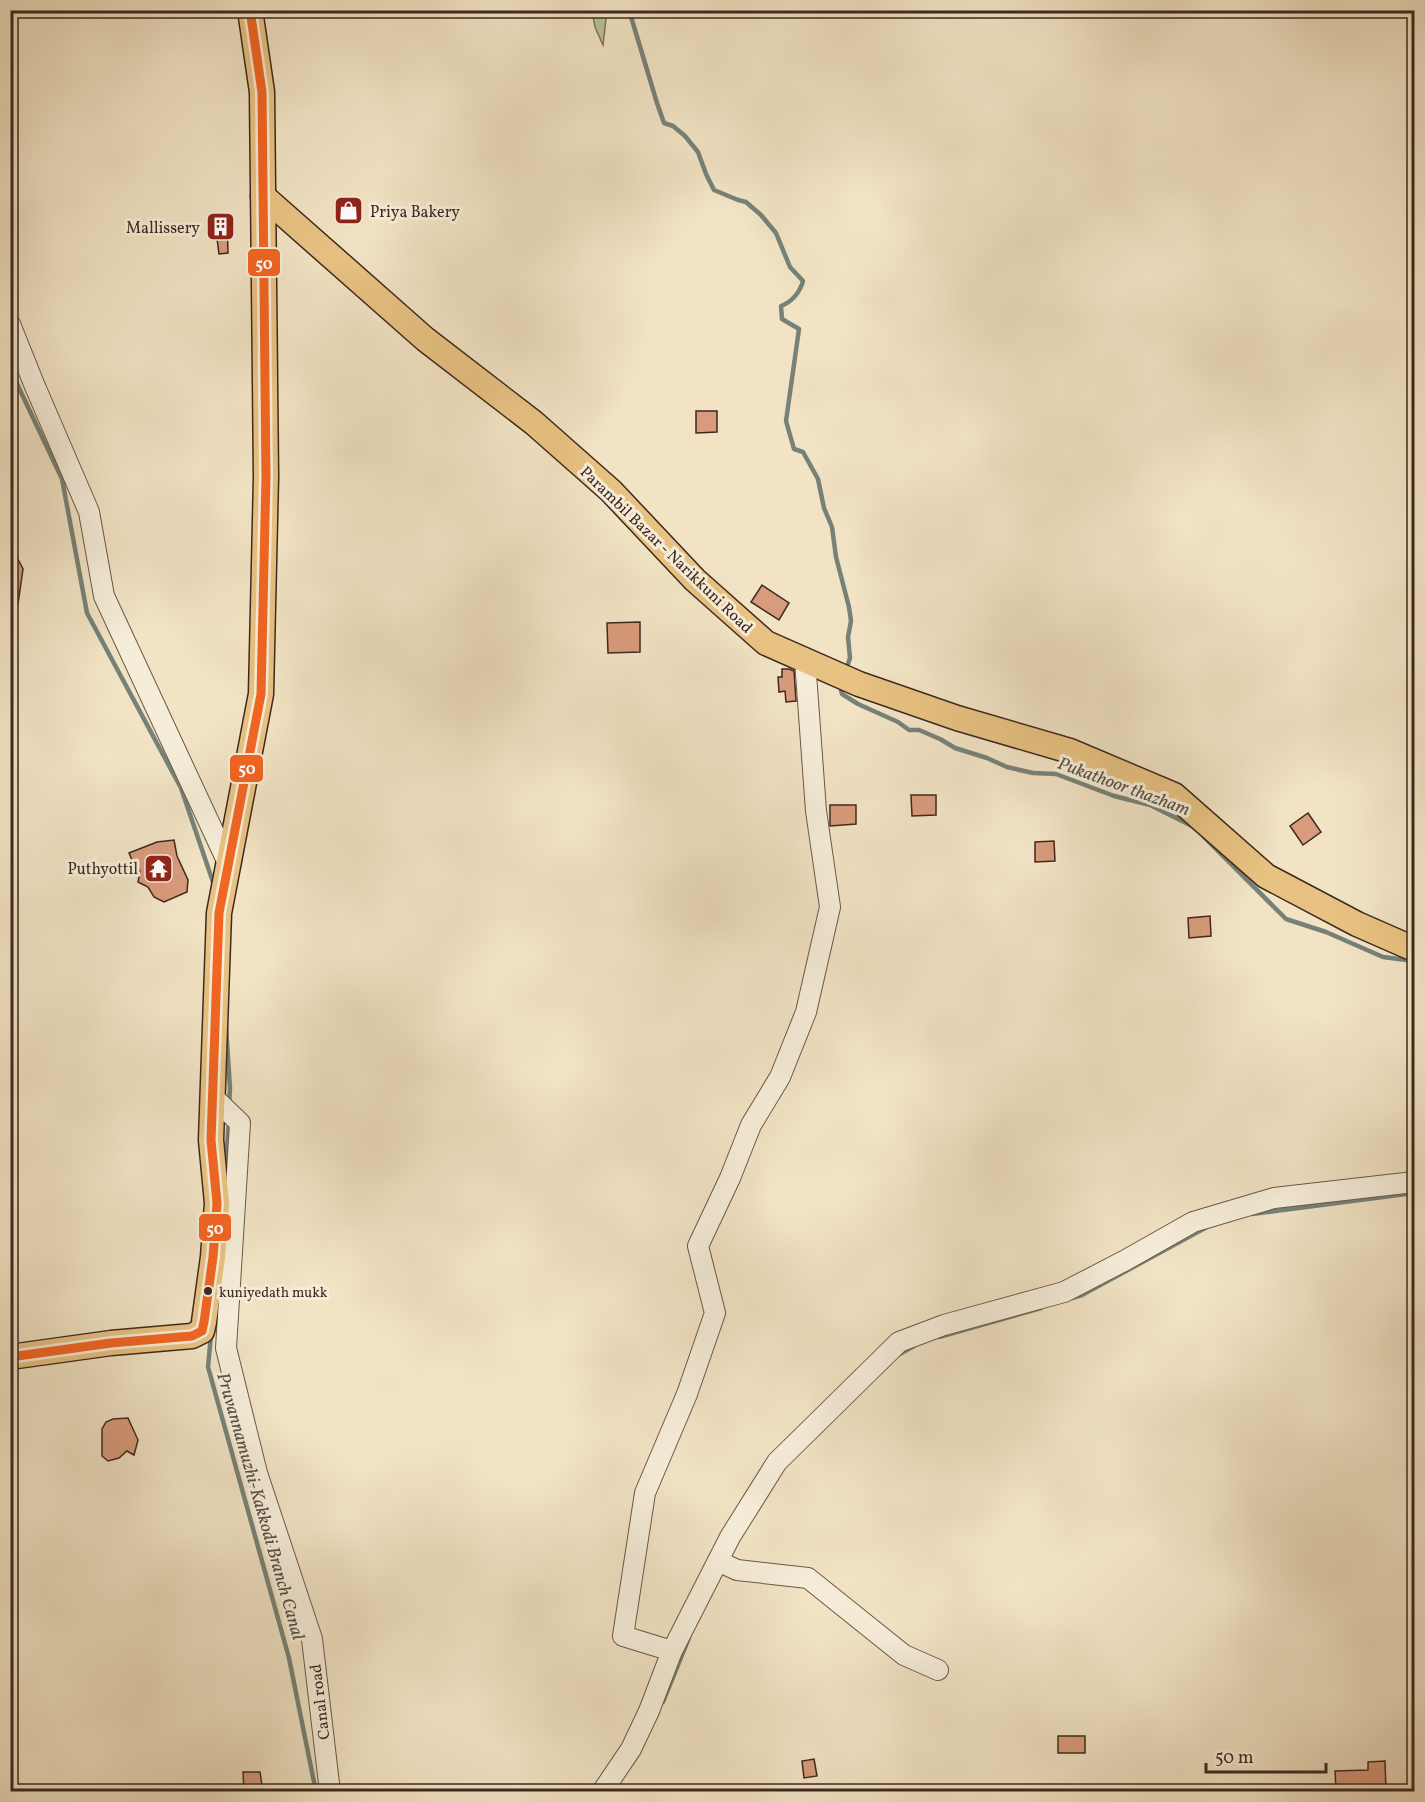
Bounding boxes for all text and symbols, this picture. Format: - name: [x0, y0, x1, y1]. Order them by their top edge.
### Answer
- shop icon: Priya Bakery: [333, 195, 365, 227]
- place label: Priya Bakery: [370, 202, 460, 224]
- building icon: Mallissery: [205, 211, 237, 243]
- place label: Mallissery: [126, 218, 200, 240]
- line badge: 50: [247, 248, 281, 277]
- text: 50: [255, 254, 273, 276]
- street label: Parambil Bazar - Narikkuni Road: [574, 462, 757, 639]
- water label: Pukathoor thazham: [1054, 752, 1193, 823]
- line badge: 50: [229, 754, 264, 783]
- text: 50: [238, 759, 256, 781]
- temple icon: Puthyottil: [143, 852, 175, 884]
- place label: Puthyottil: [67, 859, 138, 881]
- line badge: 50: [198, 1213, 232, 1242]
- text: 50: [206, 1219, 224, 1241]
- place label: kuniyedath mukk: [219, 1284, 328, 1303]
- marker: kuniyedath mukk: [202, 1285, 214, 1297]
- water label: Pruvannamuzhi-Kakkodi Branch Canal: [209, 1370, 310, 1643]
- street label: Canal road: [305, 1663, 337, 1741]
- scale bar: [1206, 1736, 1326, 1774]
- text: 50 m: [1215, 1746, 1254, 1771]

